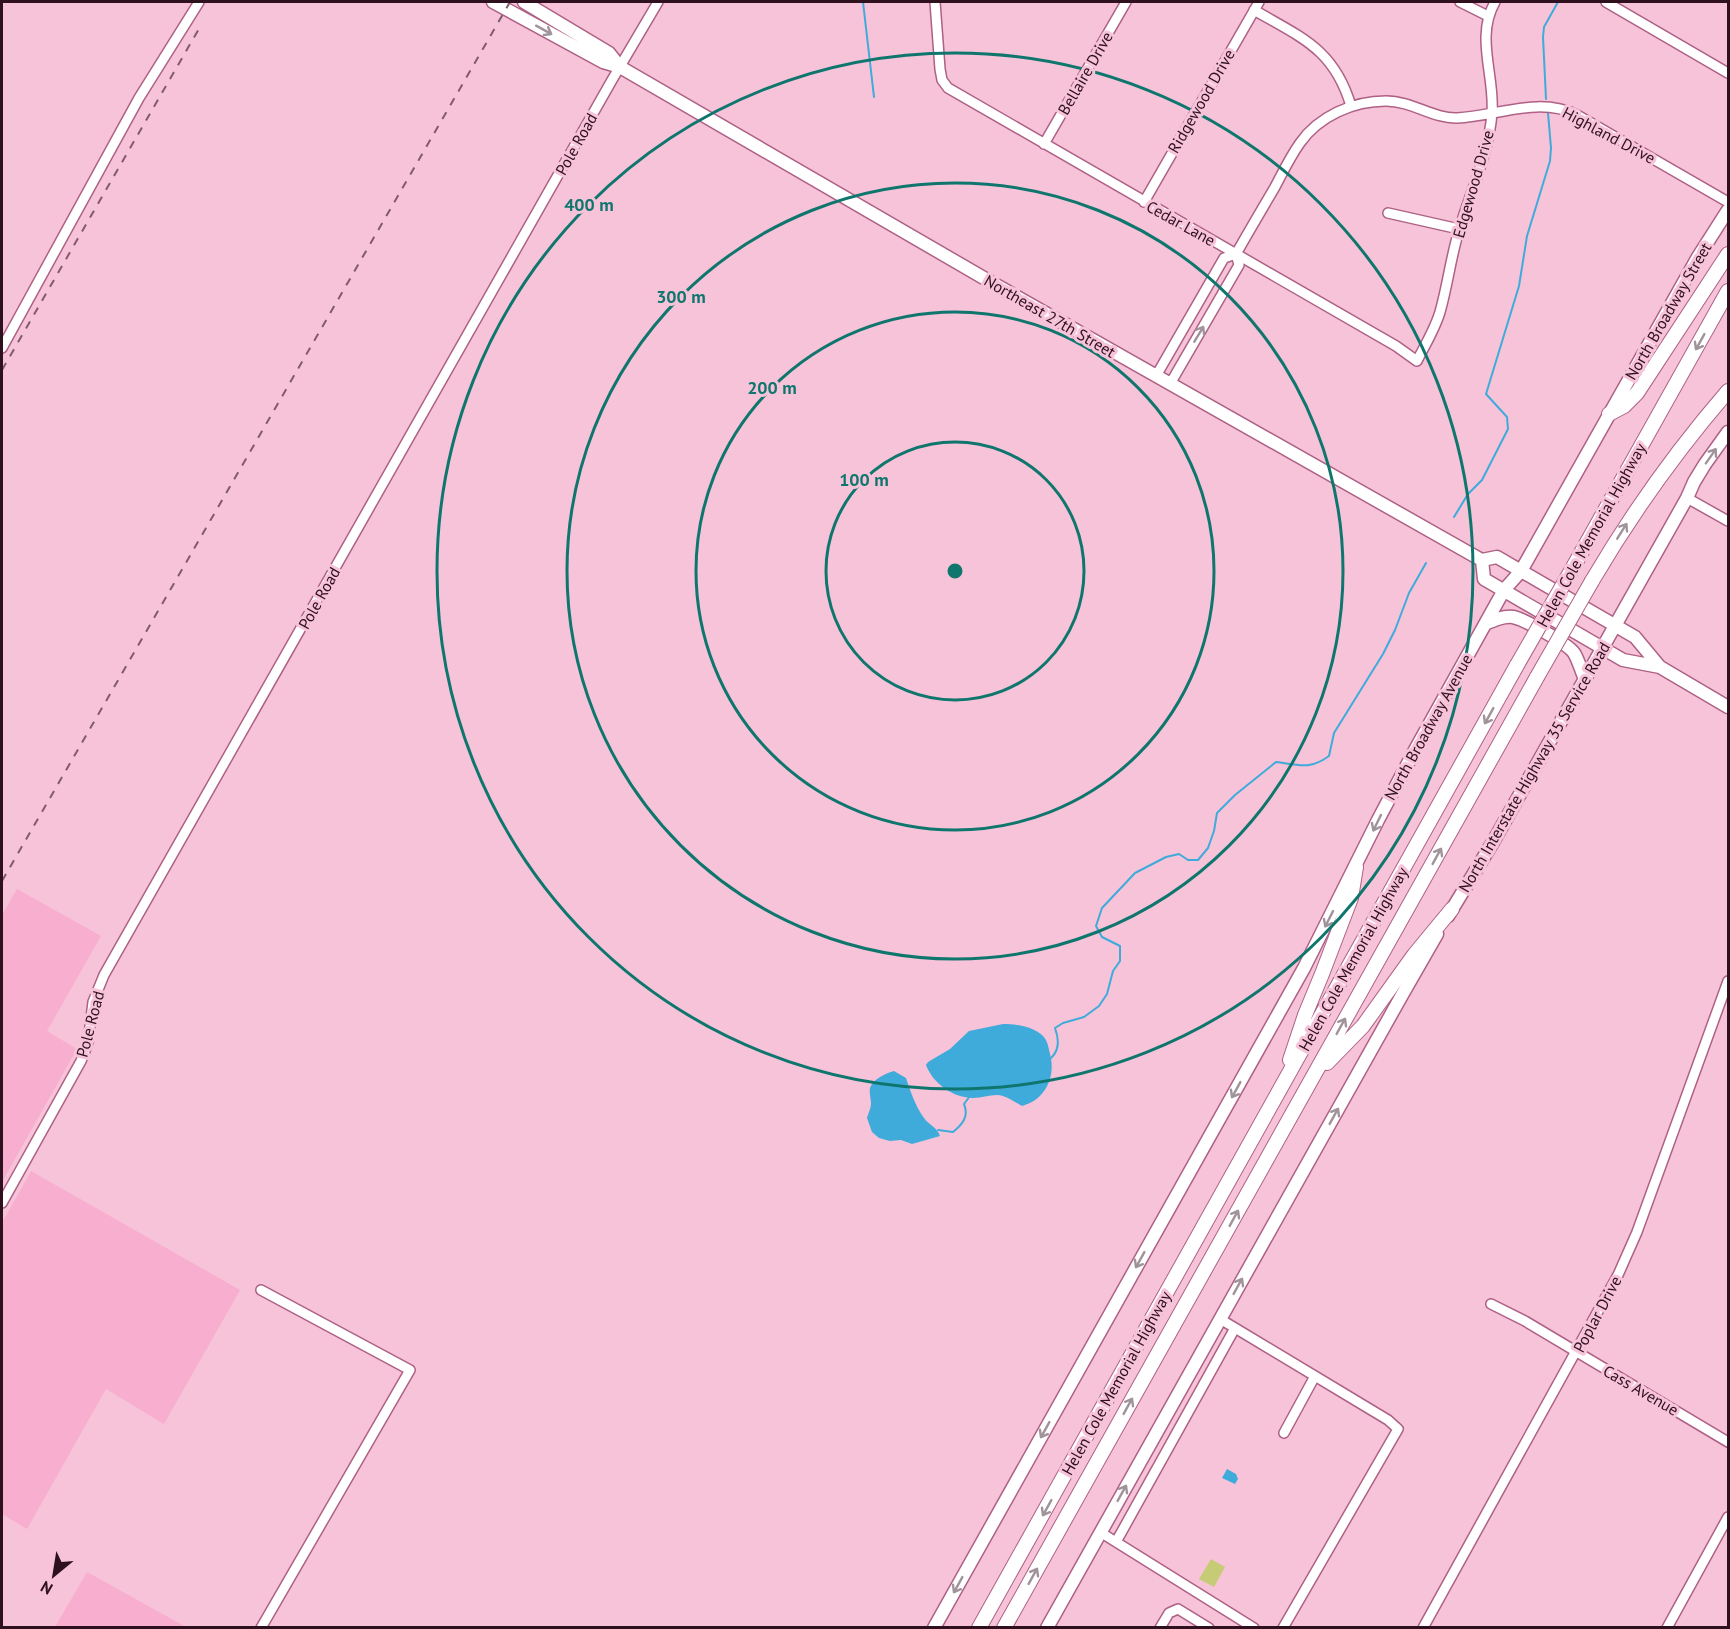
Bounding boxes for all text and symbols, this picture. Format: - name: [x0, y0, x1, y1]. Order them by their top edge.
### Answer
- one-way arrow: [534, 25, 552, 36]
- street label: Bellaire Drive: [1053, 28, 1117, 118]
- street label: Ridgewood Drive: [1163, 46, 1239, 156]
- street label: Highland Drive: [1559, 102, 1659, 168]
- street label: Pole Road: [551, 109, 601, 179]
- street label: Edgewood Drive: [1448, 128, 1498, 240]
- text: 400 m: [564, 193, 614, 216]
- street label: Cedar Lane: [1143, 196, 1219, 250]
- street label: North Broadway Street: [1621, 238, 1716, 383]
- street label: Northeast 27th Street: [981, 270, 1120, 362]
- text: 300 m: [656, 285, 706, 308]
- one-way arrow: [1194, 326, 1206, 343]
- one-way arrow: [1694, 332, 1705, 350]
- text: 200 m: [747, 376, 797, 399]
- street label: Helen Cole Memorial Highway: [1532, 439, 1650, 631]
- one-way arrow: [1704, 449, 1717, 465]
- text: 100 m: [839, 468, 889, 491]
- one-way arrow: [1616, 523, 1628, 540]
- centre of rings: [945, 561, 965, 581]
- street label: Pole Road: [294, 563, 344, 633]
- street label: North Interstate Highway 35 Service Road: [1454, 638, 1614, 896]
- street label: North Broadway Avenue: [1380, 650, 1476, 804]
- one-way arrow: [1483, 706, 1494, 724]
- one-way arrow: [1370, 813, 1382, 831]
- one-way arrow: [1431, 848, 1443, 865]
- street label: Helen Cole Memorial Highway: [1294, 863, 1412, 1055]
- one-way arrow: [1323, 910, 1335, 927]
- street label: Pole Road: [72, 989, 108, 1059]
- one-way arrow: [1336, 1018, 1348, 1035]
- one-way arrow: [1229, 1081, 1241, 1098]
- one-way arrow: [1328, 1108, 1340, 1125]
- one-way arrow: [1228, 1210, 1240, 1227]
- one-way arrow: [1134, 1251, 1146, 1268]
- street label: Poplar Drive: [1569, 1272, 1625, 1356]
- one-way arrow: [1233, 1278, 1244, 1296]
- street label: Helen Cole Memorial Highway: [1057, 1287, 1175, 1479]
- street label: Cass Avenue: [1600, 1360, 1682, 1420]
- one-way arrow: [1123, 1398, 1134, 1416]
- one-way arrow: [1039, 1421, 1051, 1438]
- one-way arrow: [1116, 1485, 1128, 1502]
- one-way arrow: [1040, 1499, 1052, 1516]
- north arrow: [24, 1545, 84, 1605]
- one-way arrow: [1028, 1568, 1039, 1586]
- one-way arrow: [952, 1576, 964, 1593]
- text: N: [37, 1577, 56, 1599]

